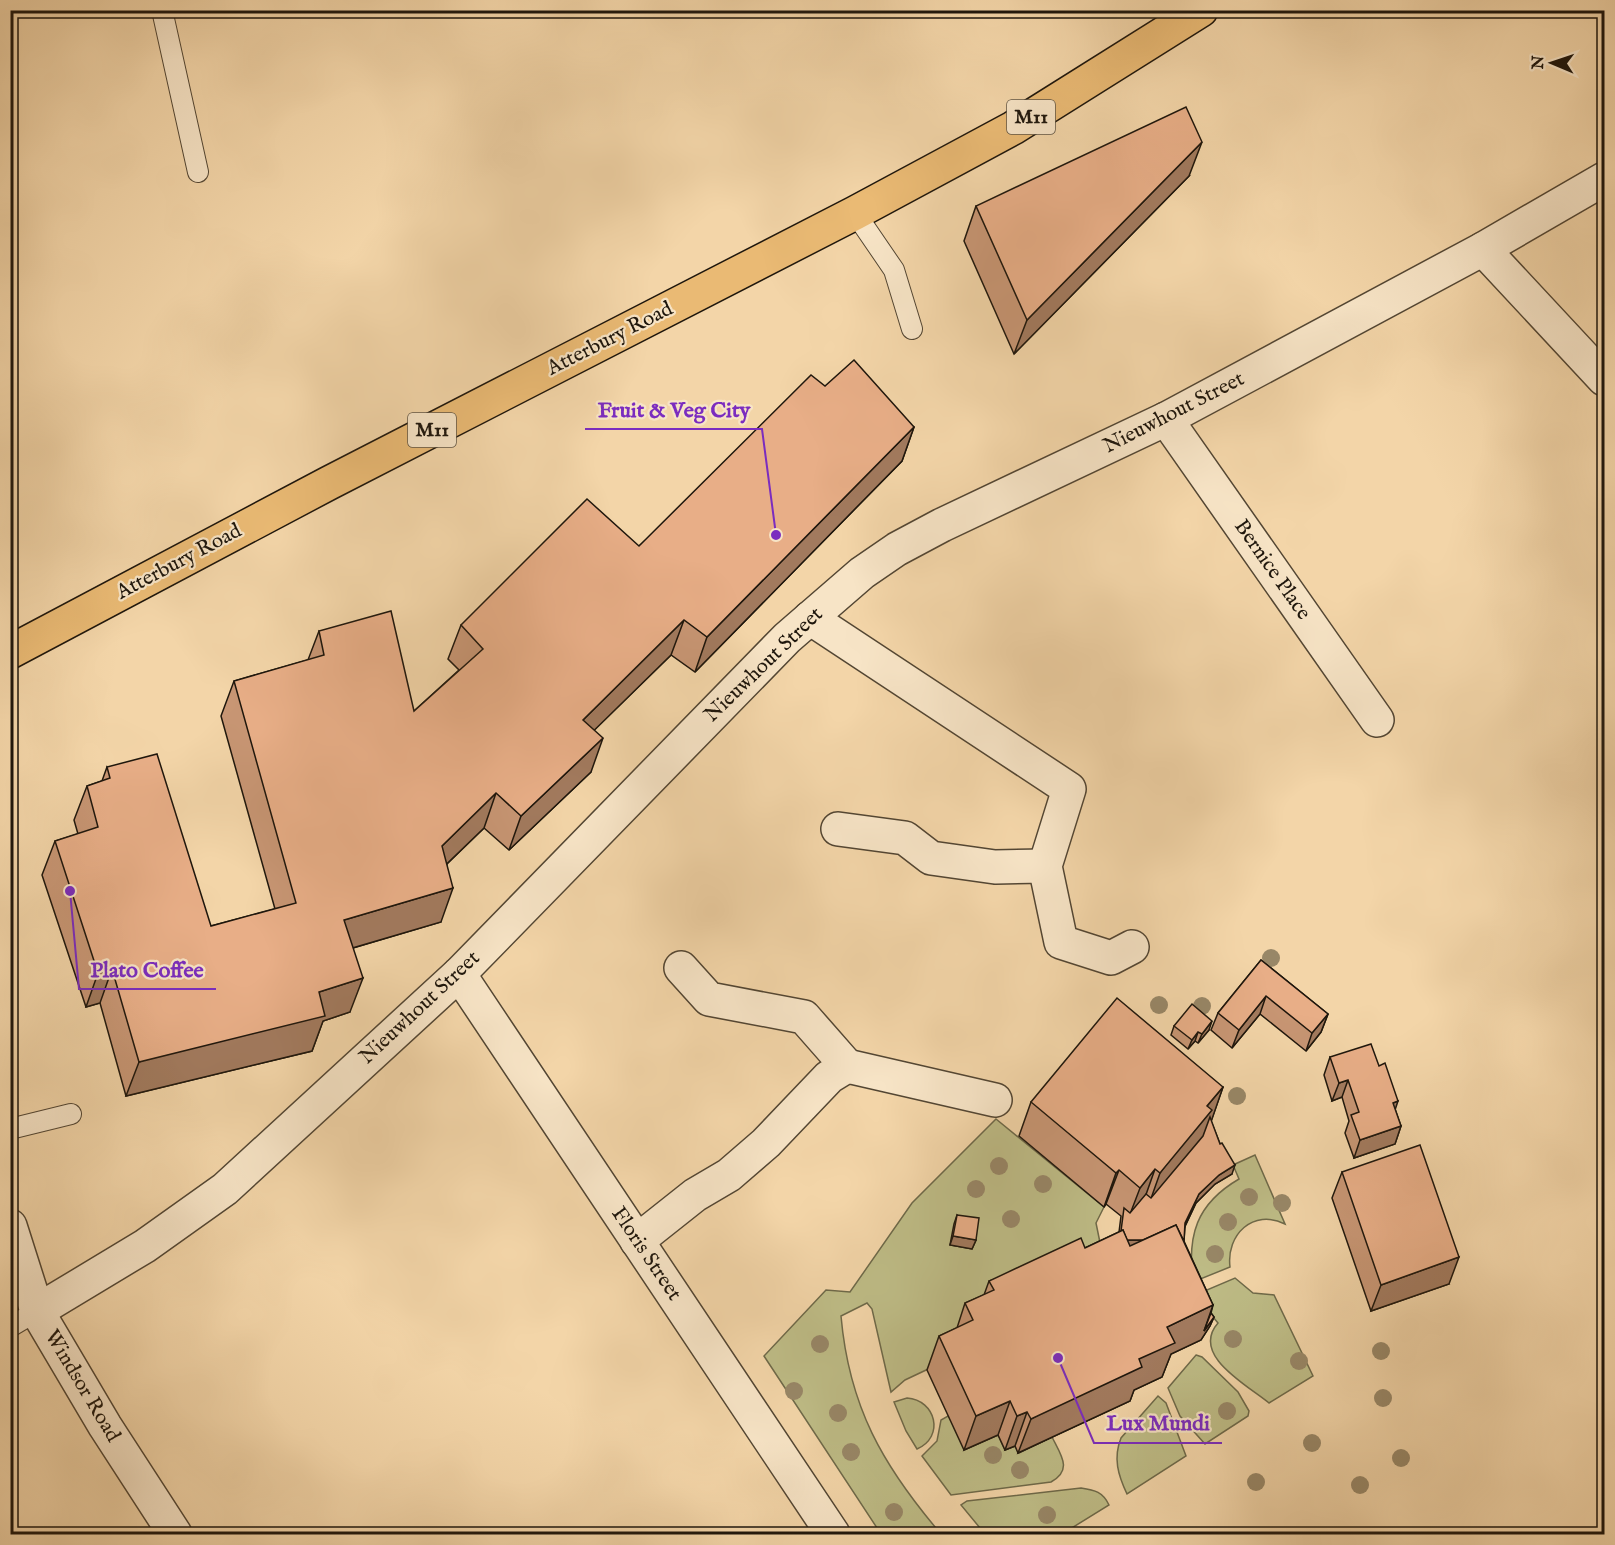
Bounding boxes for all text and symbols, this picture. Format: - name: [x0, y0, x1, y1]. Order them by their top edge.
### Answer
- north arrow: [1522, 33, 1582, 93]
- text: N: [1529, 55, 1549, 71]
- road number: M11: [1007, 100, 1055, 134]
- street label: Atterbury Road: [541, 295, 678, 383]
- street label: Nieuwhout Street: [1099, 366, 1249, 460]
- callout: Fruit & Veg City: [585, 389, 762, 429]
- text: Fruit & Veg City: [598, 397, 751, 425]
- road number: M11: [408, 413, 456, 447]
- street label: Bernice Place: [1227, 514, 1317, 626]
- street label: Atterbury Road: [111, 517, 247, 607]
- street label: Nieuwhout Street: [699, 601, 829, 729]
- street label: Nieuwhout Street: [354, 945, 486, 1071]
- callout: Plato Coffee: [79, 949, 216, 989]
- text: Plato Coffee: [90, 957, 204, 985]
- street label: Floris Street: [605, 1202, 687, 1306]
- street label: Windsor Road: [38, 1325, 127, 1448]
- callout: Lux Mundi: [1094, 1403, 1222, 1443]
- text: Lux Mundi: [1106, 1410, 1210, 1438]

